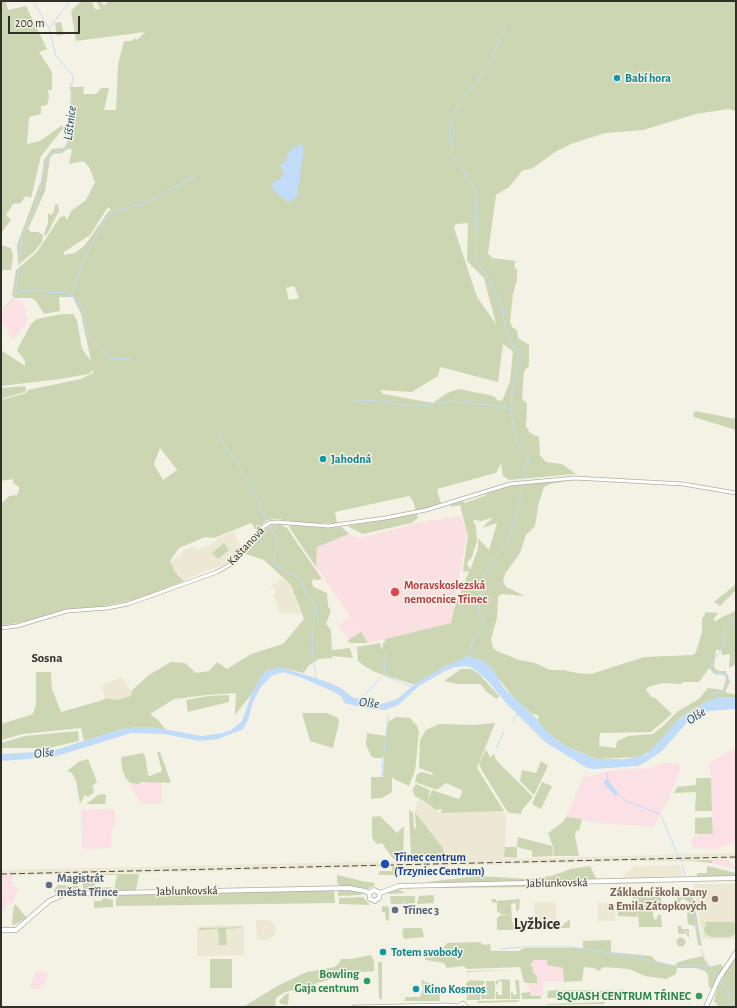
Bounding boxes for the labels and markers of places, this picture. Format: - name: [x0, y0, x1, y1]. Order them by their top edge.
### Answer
- place label: Babí hora: [625, 71, 671, 85]
- marker: Babí hora: [612, 73, 622, 83]
- place label: Jahodná: [331, 452, 371, 466]
- marker: Jahodná: [318, 454, 328, 464]
- place label: Moravskoslezská nemocnice Třinec: [404, 578, 487, 606]
- marker: Moravskoslezská nemocnice Třinec: [389, 586, 401, 598]
- place label: Třinec centrum (Trzyniec Centrum): [394, 850, 485, 878]
- marker: Třinec centrum (Trzyniec Centrum): [379, 858, 391, 870]
- place label: Magistrát města Třince: [57, 871, 118, 899]
- marker: Magistrát města Třince: [44, 880, 54, 890]
- place label: Základní škola Dany a Emila Zátopkových: [608, 885, 707, 913]
- marker: Základní škola Dany a Emila Zátopkových: [710, 894, 720, 904]
- place label: Třinec 3: [403, 903, 439, 917]
- marker: Třinec 3: [390, 905, 400, 915]
- place label: Totem svobody: [391, 945, 463, 959]
- marker: Totem svobody: [378, 947, 388, 957]
- place label: Bowling Gaja centrum: [294, 967, 359, 995]
- marker: Bowling Gaja centrum: [362, 976, 372, 986]
- place label: Kino Kosmos: [424, 982, 486, 996]
- marker: Kino Kosmos: [411, 984, 421, 994]
- place label: SQUASH CENTRUM TŘINEC: [557, 989, 691, 1003]
- marker: SQUASH CENTRUM TŘINEC: [694, 991, 704, 1001]

